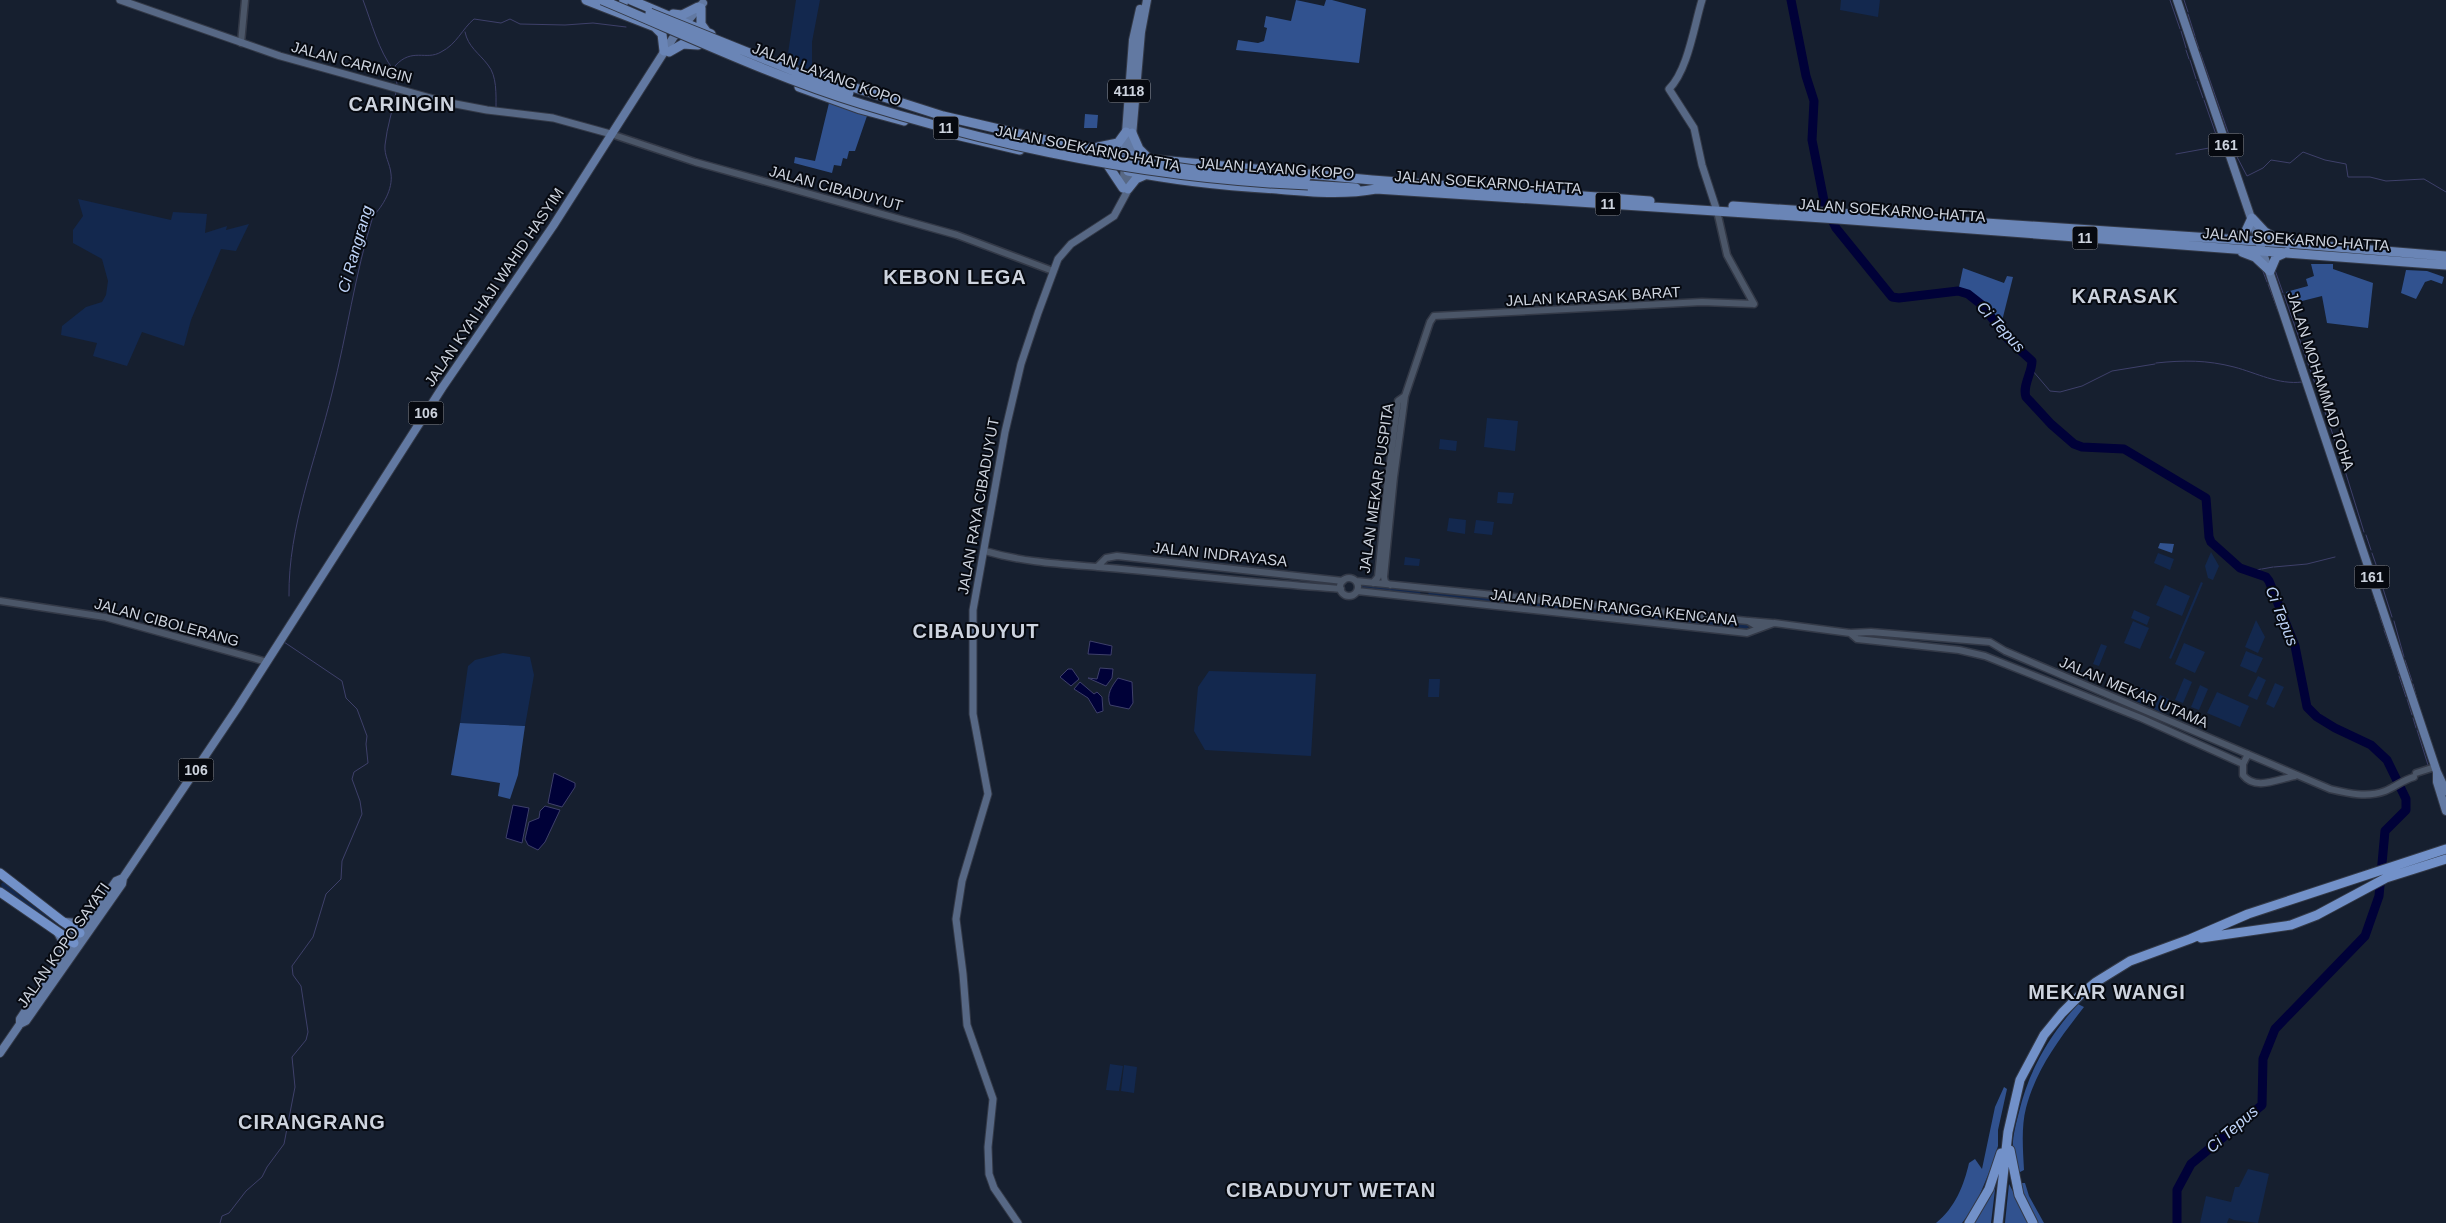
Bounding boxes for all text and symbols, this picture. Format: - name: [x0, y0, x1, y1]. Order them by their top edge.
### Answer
- street label: JALAN CARINGIN: [290, 38, 414, 86]
- street label: JALAN LAYANG KOPO: [750, 39, 904, 109]
- road number: 4118: [1108, 80, 1150, 102]
- district label: CARINGIN: [349, 93, 455, 115]
- road number: 11: [934, 116, 958, 140]
- street label: JALAN SOEKARNO-HATTA: [994, 122, 1182, 174]
- road number: 161: [2208, 134, 2244, 156]
- street label: JALAN LAYANG KOPO: [1197, 154, 1355, 182]
- street label: JALAN CIBADUYUT: [767, 162, 905, 214]
- street label: JALAN SOEKARNO-HATTA: [1394, 167, 1582, 197]
- street label: JALAN KYAI HAJI WAHID HASYIM: [421, 184, 567, 390]
- road number: 11: [1596, 192, 1620, 215]
- street label: JALAN SOEKARNO-HATTA: [1798, 195, 1986, 225]
- water label: Ci Rangrang: [334, 203, 376, 295]
- street label: JALAN SOEKARNO-HATTA: [2202, 224, 2390, 254]
- road number: 11: [2072, 227, 2098, 250]
- district label: KEBON LEGA: [883, 266, 1027, 288]
- street label: JALAN KARASAK BARAT: [1505, 283, 1681, 309]
- district label: KARASAK: [2072, 285, 2179, 307]
- street label: JALAN MOHAMMAD TOHA: [2284, 289, 2358, 473]
- water label: Ci Tepus: [1973, 298, 2029, 356]
- road number: 106: [408, 402, 444, 424]
- street label: JALAN MEKAR PUSPITA: [1356, 402, 1396, 574]
- street label: JALAN RAYA CIBADUYUT: [954, 416, 1002, 596]
- street label: JALAN INDRAYASA: [1152, 538, 1288, 570]
- road number: 161: [2354, 566, 2390, 588]
- water label: Ci Tepus: [2262, 584, 2302, 648]
- street label: JALAN RADEN RANGGA KENCANA: [1490, 586, 1738, 628]
- street label: JALAN CIBOLERANG: [93, 594, 241, 650]
- district label: CIBADUYUT: [913, 620, 1039, 642]
- street label: JALAN MEKAR UTAMA: [2057, 653, 2211, 731]
- road number: 106: [178, 758, 214, 782]
- street label: JALAN KOPO SAYATI: [13, 879, 113, 1011]
- district label: MEKAR WANGI: [2028, 981, 2186, 1003]
- water label: Ci Tepus: [2203, 1102, 2261, 1156]
- district label: CIRANGRANG: [238, 1111, 386, 1133]
- district label: CIBADUYUT WETAN: [1226, 1179, 1436, 1201]

